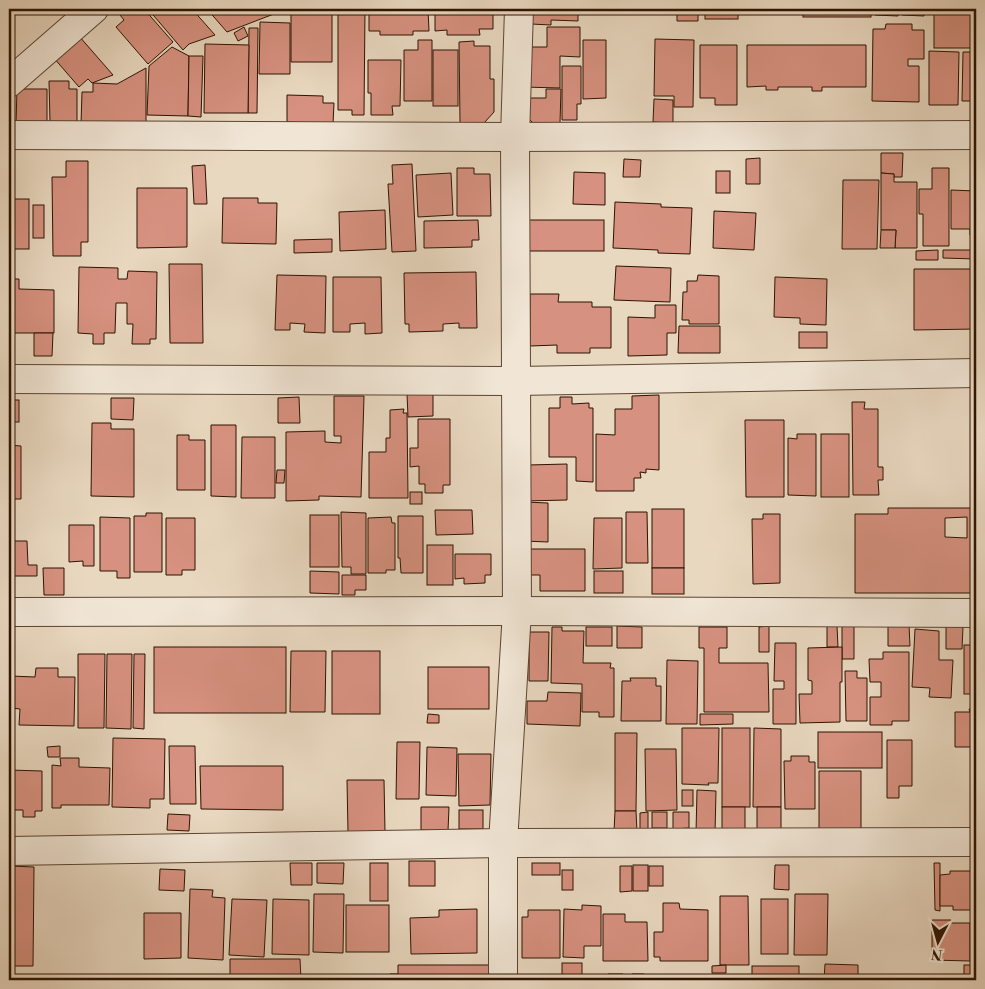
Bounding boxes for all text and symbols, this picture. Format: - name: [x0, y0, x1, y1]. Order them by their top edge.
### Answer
- north arrow: [912, 916, 962, 966]
- text: N: [930, 944, 943, 963]

